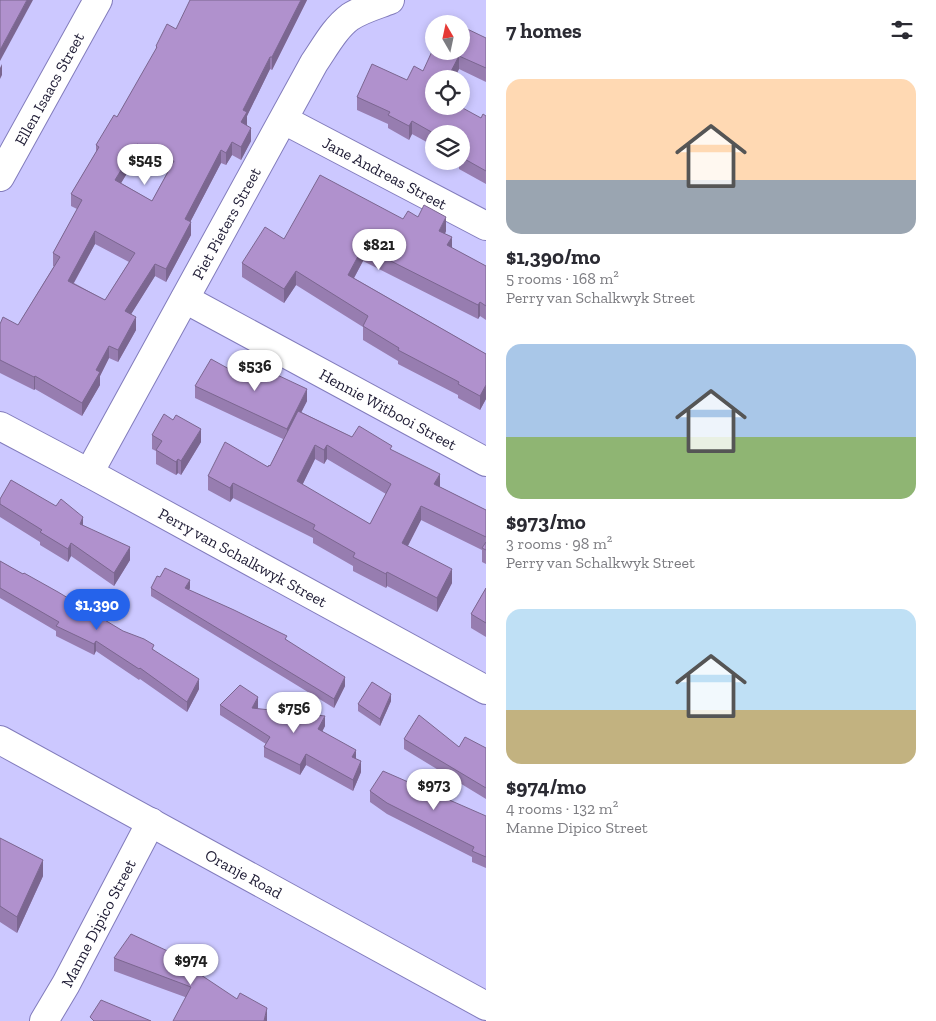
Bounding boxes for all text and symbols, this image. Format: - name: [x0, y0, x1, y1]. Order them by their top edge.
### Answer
- north arrow: [425, 15, 470, 60]
- map controls: [425, 15, 470, 170]
- icon: filters: [888, 16, 916, 44]
- text: 7 homes: [506, 18, 582, 43]
- street label: Ellen Isaacs Street: [11, 29, 88, 149]
- button: locate: [425, 70, 470, 115]
- icon: home: [666, 111, 756, 201]
- button: layers: [425, 125, 470, 170]
- street label: Jane Andreas Street: [319, 133, 450, 214]
- pin: $545: [115, 144, 175, 186]
- text: $545: [128, 150, 162, 169]
- street label: Piet Pieters Street: [188, 164, 265, 283]
- pin: $821: [349, 228, 409, 271]
- text: $821: [363, 235, 395, 254]
- text: $1,390/mo: [506, 244, 600, 269]
- text: 5 rooms · 168 m²: [506, 269, 619, 288]
- text: Perry van Schalkwyk Street: [506, 288, 695, 307]
- pin: $536: [225, 350, 285, 392]
- text: $536: [238, 356, 272, 375]
- street label: Hennie Witbooi Street: [316, 365, 460, 454]
- icon: home: [666, 376, 756, 466]
- street label: Perry van Schalkwyk Street: [155, 504, 330, 611]
- text: $973/mo: [506, 509, 586, 534]
- text: 3 rooms · 98 m²: [506, 534, 612, 553]
- text: Perry van Schalkwyk Street: [506, 553, 695, 572]
- pin: $1,390: [56, 588, 138, 631]
- text: $1,390: [75, 595, 119, 614]
- icon: home: [666, 641, 756, 731]
- pin: $756: [264, 692, 324, 734]
- text: $756: [278, 698, 310, 717]
- pin: $973: [404, 768, 464, 811]
- text: $974/mo: [506, 774, 586, 799]
- text: $973: [418, 775, 450, 794]
- text: 4 rooms · 132 m²: [506, 799, 618, 818]
- text: Manne Dipico Street: [506, 818, 648, 837]
- street label: Oranje Road: [202, 845, 286, 903]
- street label: Manne Dipico Street: [57, 856, 140, 990]
- pin: $974: [161, 944, 221, 986]
- text: $974: [174, 950, 208, 969]

